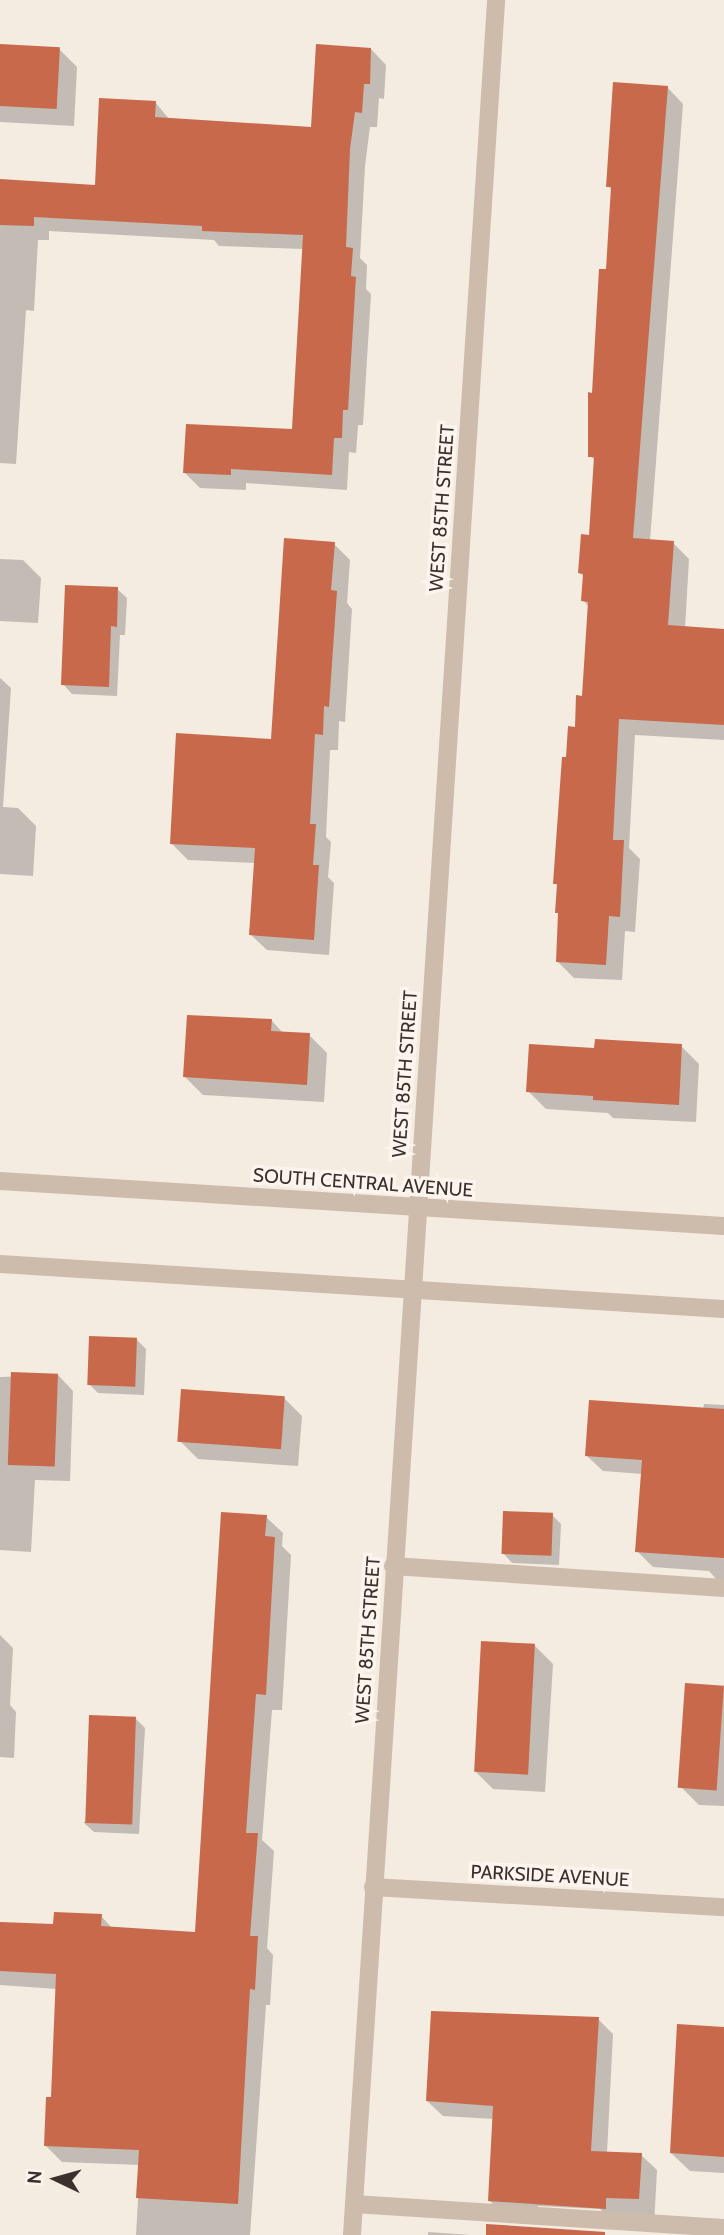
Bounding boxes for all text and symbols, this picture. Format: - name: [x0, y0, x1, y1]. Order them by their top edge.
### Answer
- street label: WEST 85TH STREET: [425, 424, 459, 592]
- street label: WEST 85TH STREET: [388, 990, 422, 1158]
- street label: SOUTH CENTRAL AVENUE: [252, 1164, 474, 1202]
- street label: WEST 85TH STREET: [351, 1556, 385, 1724]
- street label: PARKSIDE AVENUE: [470, 1860, 630, 1892]
- north arrow: [21, 2144, 91, 2214]
- text: N: [23, 2169, 47, 2185]

